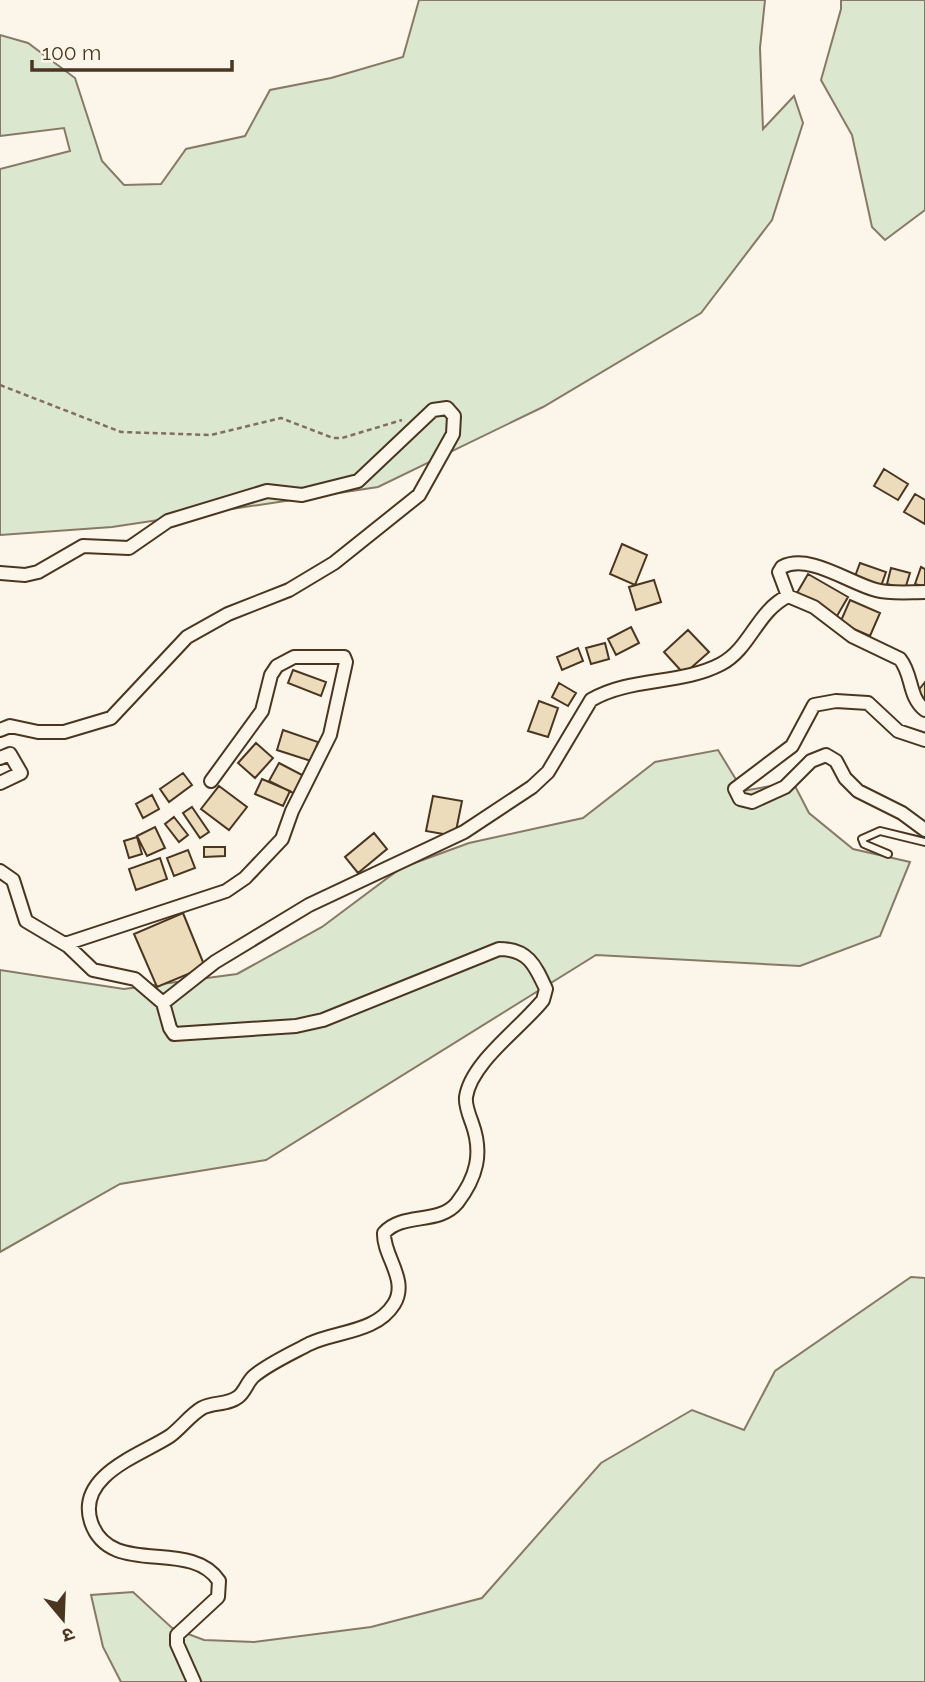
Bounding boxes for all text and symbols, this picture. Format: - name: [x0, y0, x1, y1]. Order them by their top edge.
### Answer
- scale bar: [32, 28, 231, 72]
- text: 100 m: [42, 40, 101, 65]
- north arrow: [28, 1584, 98, 1654]
- text: उ: [59, 1623, 77, 1648]

